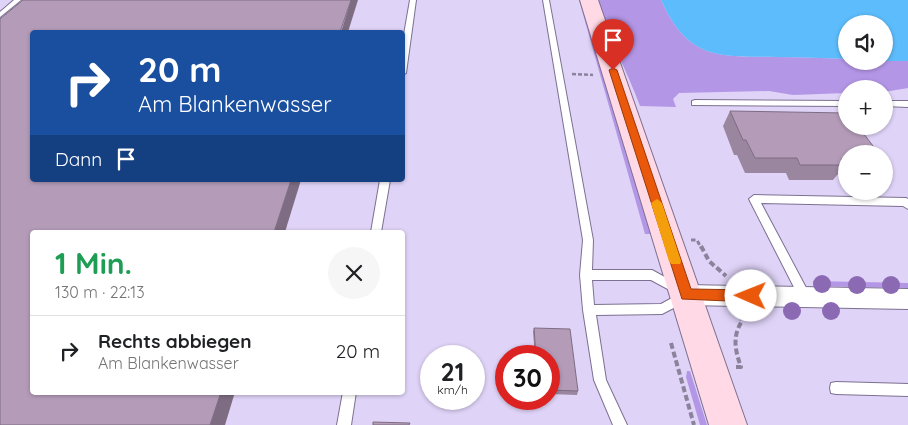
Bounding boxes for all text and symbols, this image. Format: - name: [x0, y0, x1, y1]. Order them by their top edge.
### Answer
- map controls: [838, 15, 893, 200]
- button: sound: [838, 15, 893, 70]
- pin: [592, 19, 634, 70]
- icon: arrive: [599, 26, 627, 54]
- text: 20 m: [138, 47, 221, 91]
- icon: right: [55, 50, 120, 115]
- button: +: [838, 80, 893, 135]
- text: Am Blankenwasser: [138, 90, 332, 118]
- icon: arrive: [112, 145, 140, 173]
- button: −: [838, 145, 893, 200]
- text: Dann: [55, 147, 102, 171]
- text: 1 Min.: [55, 244, 132, 282]
- button: close: [328, 247, 380, 299]
- position arrow: [724, 269, 776, 321]
- text: 130 m · 22:13: [55, 282, 145, 302]
- text: Rechts abbiegen: [98, 329, 251, 353]
- icon: right: [55, 337, 83, 365]
- text: 20 m: [336, 339, 380, 363]
- speed limit sign: 30: [495, 345, 560, 410]
- text: Am Blankenwasser: [98, 353, 239, 373]
- text: 21: [441, 356, 464, 387]
- text: km/h: [437, 382, 468, 397]

